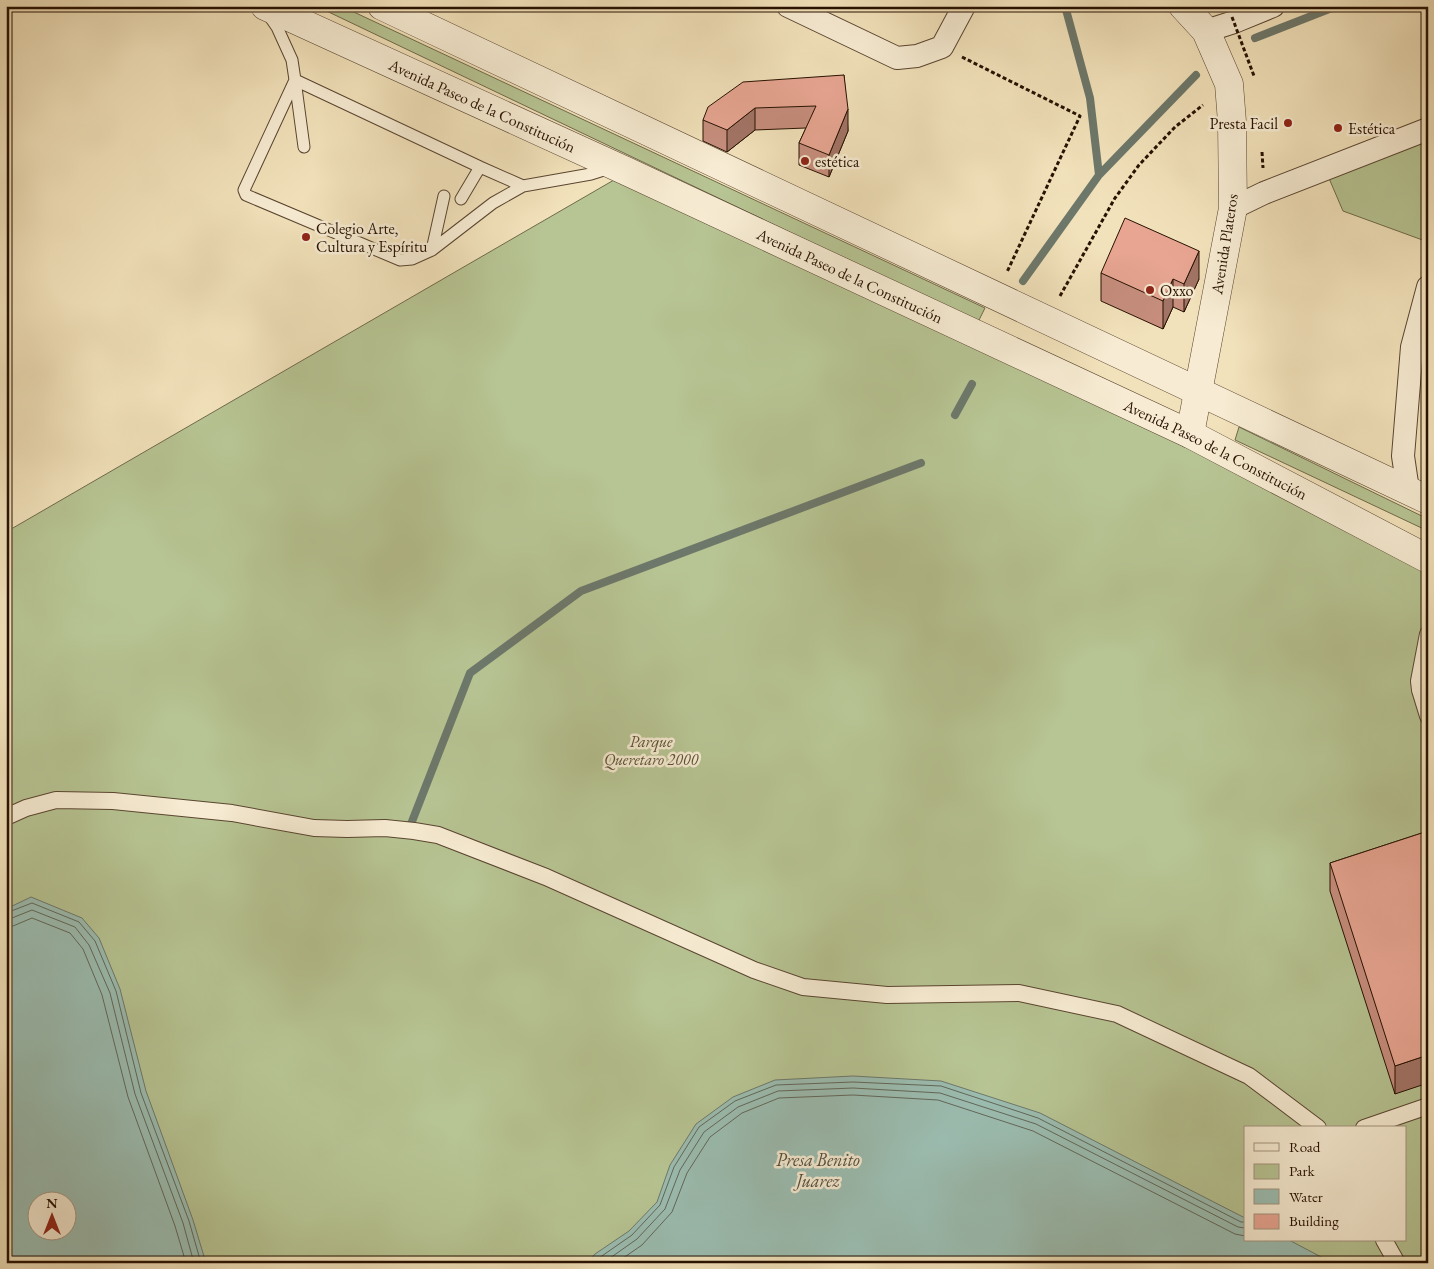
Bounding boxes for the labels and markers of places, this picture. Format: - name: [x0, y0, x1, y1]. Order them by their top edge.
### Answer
- place label: Presta Facil: [1209, 113, 1278, 134]
- marker: Presta Facil: [1282, 117, 1294, 129]
- place label: Estética: [1348, 118, 1396, 139]
- marker: Estética: [1332, 122, 1344, 134]
- place label: estética: [815, 151, 860, 172]
- marker: estética: [799, 155, 811, 167]
- place label: Colegio Arte, Cultura y Espíritu: [316, 218, 428, 257]
- marker: Colegio Arte, Cultura y Espíritu: [300, 231, 312, 243]
- place label: Oxxo: [1160, 280, 1194, 301]
- marker: Oxxo: [1144, 284, 1156, 296]

